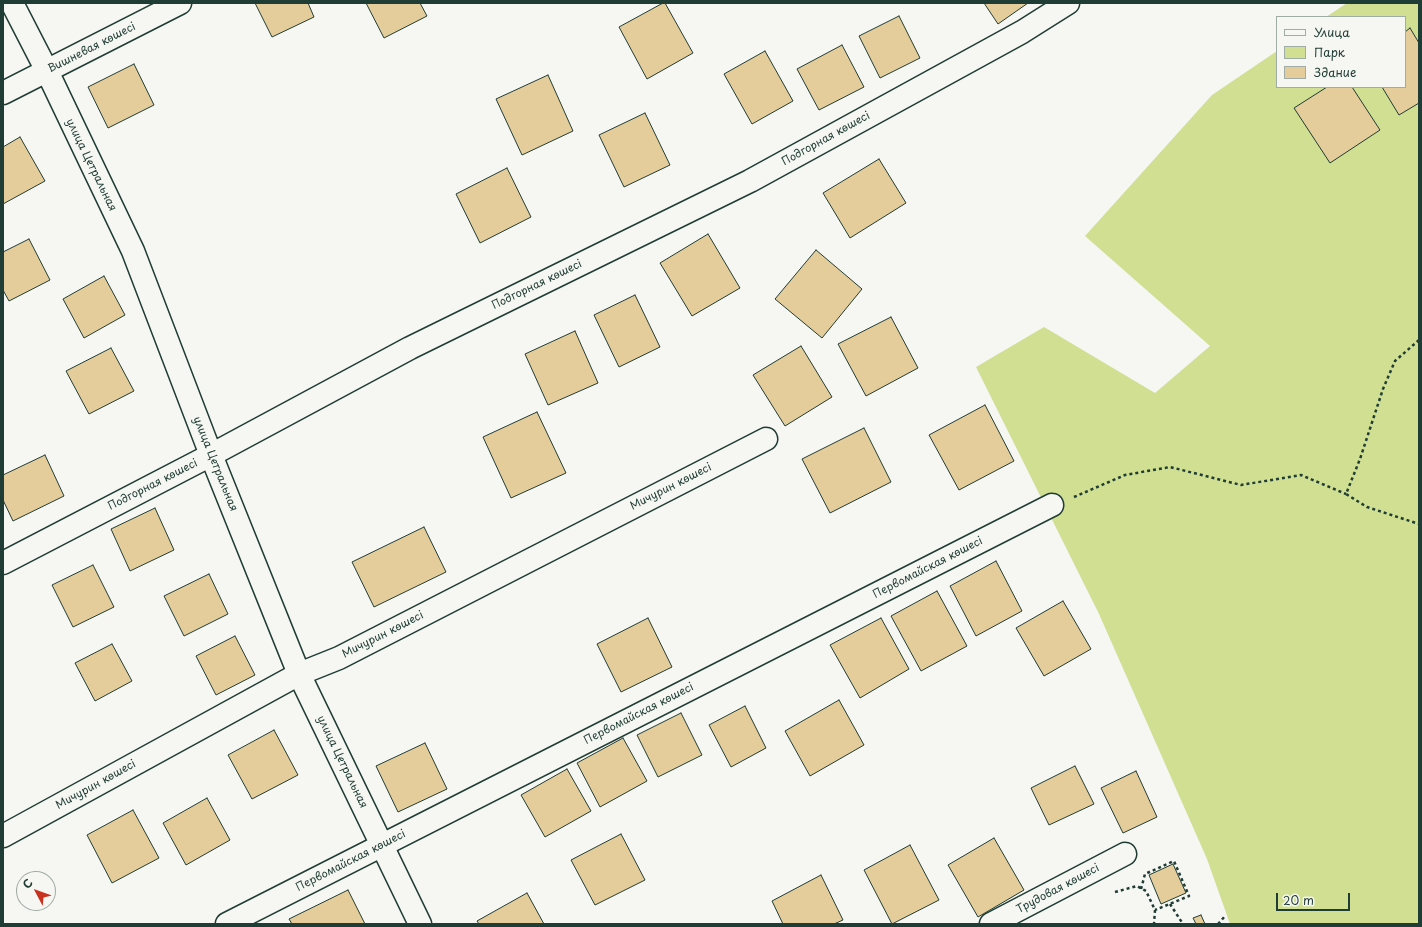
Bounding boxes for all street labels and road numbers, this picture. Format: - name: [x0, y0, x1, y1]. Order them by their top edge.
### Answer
- street label: Вишневая көшесі: [46, 20, 138, 76]
- street label: Подгорная көшесі: [780, 109, 872, 169]
- street label: улица Цетральная: [63, 117, 119, 213]
- street label: Подгорная көшесі: [490, 257, 584, 313]
- street label: улица Цетральная: [190, 415, 240, 513]
- street label: Подгорная көшесі: [106, 457, 200, 513]
- street label: Мичурин көшесі: [628, 461, 714, 513]
- street label: Первомайская көшесі: [871, 535, 985, 601]
- street label: Мичурин көшесі: [340, 609, 426, 661]
- street label: Первомайская көшесі: [582, 681, 696, 747]
- street label: улица Цетральная: [314, 714, 370, 810]
- street label: Мичурин көшесі: [54, 758, 138, 812]
- street label: Первомайская көшесі: [294, 828, 408, 894]
- street label: Трудовая көшесі: [1014, 862, 1102, 916]

